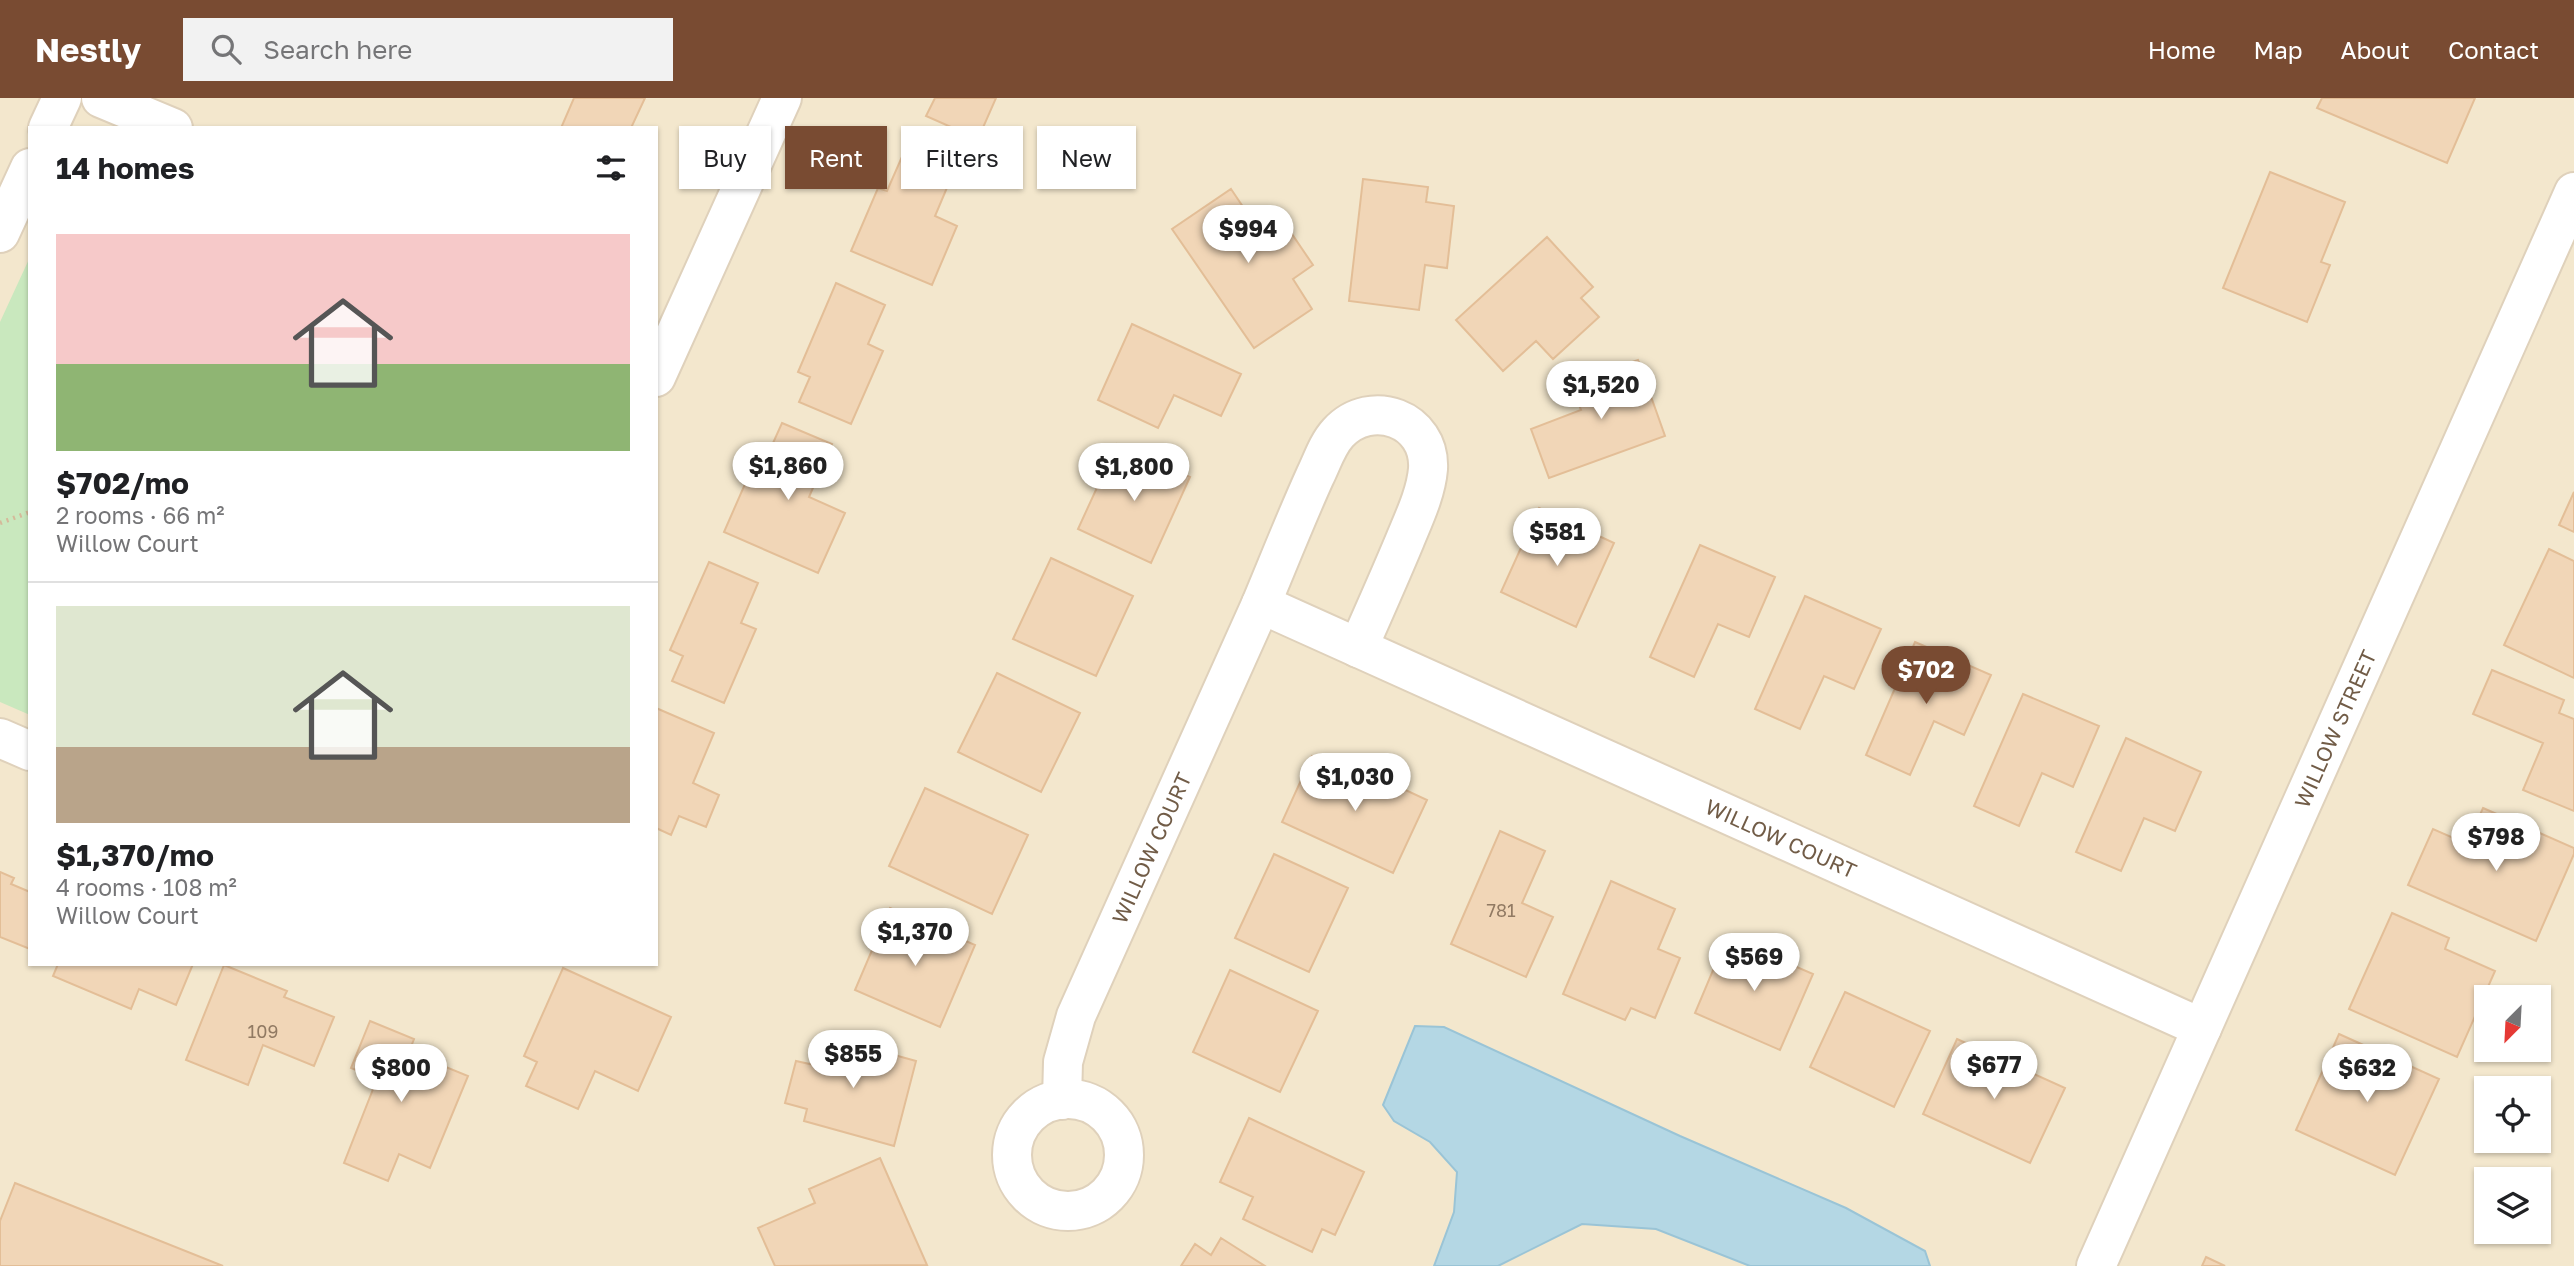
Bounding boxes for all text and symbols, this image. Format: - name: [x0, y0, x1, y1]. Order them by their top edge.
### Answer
- search box: [183, 18, 673, 81]
- text: Nestly: [35, 30, 141, 69]
- icon: search: [207, 30, 245, 68]
- text: Search here: [263, 34, 412, 65]
- text: Home: [2148, 35, 2216, 64]
- text: Map: [2254, 35, 2303, 64]
- text: About: [2341, 35, 2410, 64]
- text: Contact: [2448, 35, 2539, 64]
- chip: Buy: [679, 126, 771, 189]
- chip: Rent: [785, 126, 887, 189]
- chip: Filters: [901, 126, 1023, 189]
- chip: New: [1037, 126, 1136, 189]
- icon: filters: [592, 149, 630, 187]
- text: 14 homes: [56, 150, 195, 186]
- pin: $994: [1207, 206, 1289, 265]
- text: $994: [1219, 214, 1278, 242]
- icon: home: [280, 280, 406, 406]
- pin: $1,520: [1544, 362, 1658, 421]
- text: $1,520: [1562, 370, 1640, 398]
- pin: $1,860: [731, 442, 845, 502]
- pin: $1,800: [1077, 444, 1191, 503]
- text: $1,860: [749, 451, 827, 479]
- text: $1,800: [1094, 452, 1174, 480]
- text: $702/mo: [56, 465, 189, 501]
- text: 2 rooms · 66 m²: [56, 501, 225, 529]
- pin: $581: [1516, 508, 1598, 568]
- text: $581: [1529, 517, 1585, 545]
- text: Willow Court: [56, 529, 199, 557]
- pin: $702: [1885, 646, 1967, 706]
- street label: WILLOW STREET: [2289, 646, 2382, 812]
- icon: home: [280, 652, 406, 778]
- text: $702: [1898, 655, 1954, 683]
- pin: $1,030: [1298, 754, 1412, 813]
- text: $1,030: [1316, 762, 1394, 790]
- street label: WILLOW COURT: [1106, 768, 1197, 928]
- street label: WILLOW COURT: [1702, 793, 1861, 884]
- pin: $798: [2455, 814, 2537, 873]
- text: $798: [2467, 822, 2525, 850]
- text: $1,370/mo: [56, 837, 214, 873]
- text: 4 rooms · 108 m²: [56, 873, 237, 901]
- house number: 781: [1486, 899, 1516, 921]
- text: Willow Court: [56, 901, 199, 929]
- pin: $1,370: [858, 908, 972, 968]
- text: $1,370: [877, 917, 953, 945]
- pin: $569: [1713, 934, 1795, 993]
- text: $569: [1725, 942, 1783, 970]
- north arrow: [2474, 985, 2552, 1062]
- map controls: [2474, 985, 2551, 1244]
- house number: 109: [248, 1020, 278, 1042]
- pin: $855: [812, 1030, 894, 1090]
- text: $855: [824, 1039, 882, 1067]
- pin: $677: [1953, 1042, 2035, 1101]
- pin: $800: [360, 1044, 442, 1104]
- pin: $632: [2326, 1044, 2408, 1104]
- text: $677: [1966, 1050, 2022, 1078]
- text: $800: [371, 1053, 431, 1081]
- text: $632: [2338, 1053, 2396, 1081]
- button: locate: [2474, 1076, 2551, 1153]
- button: layers: [2474, 1167, 2551, 1244]

